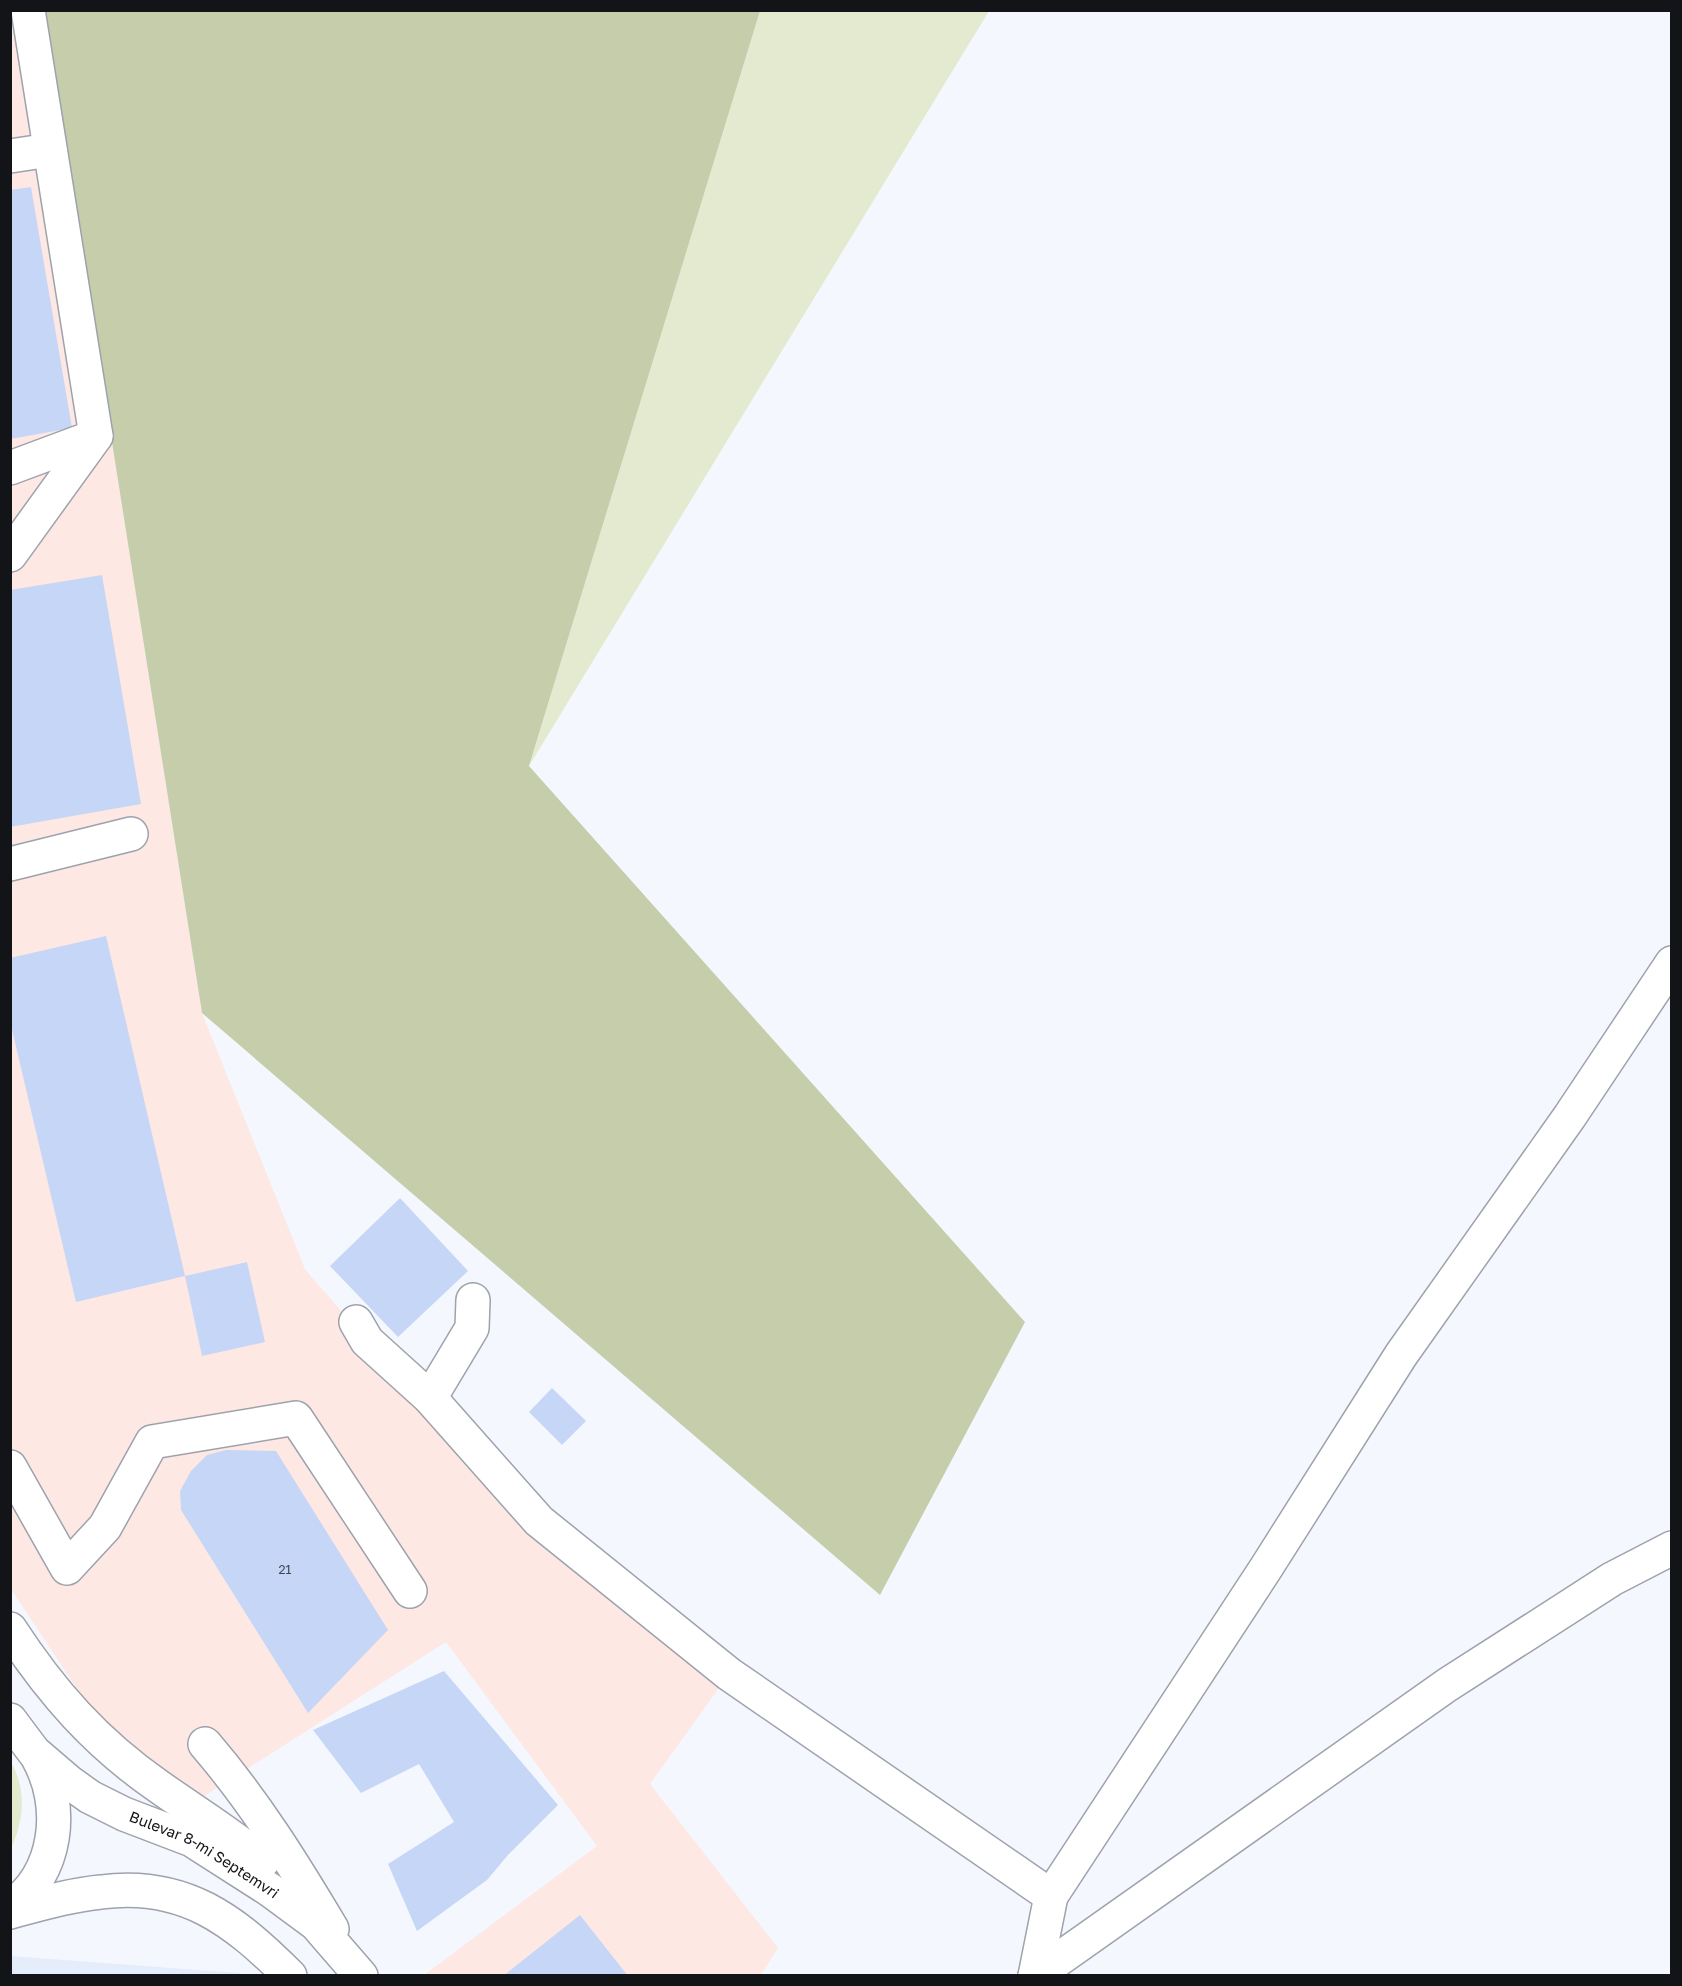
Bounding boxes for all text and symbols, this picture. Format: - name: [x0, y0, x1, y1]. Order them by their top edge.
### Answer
- house number: 21: [279, 1562, 292, 1577]
- street label: Bulevar 8-mi Septemvri: [127, 1807, 283, 1901]

